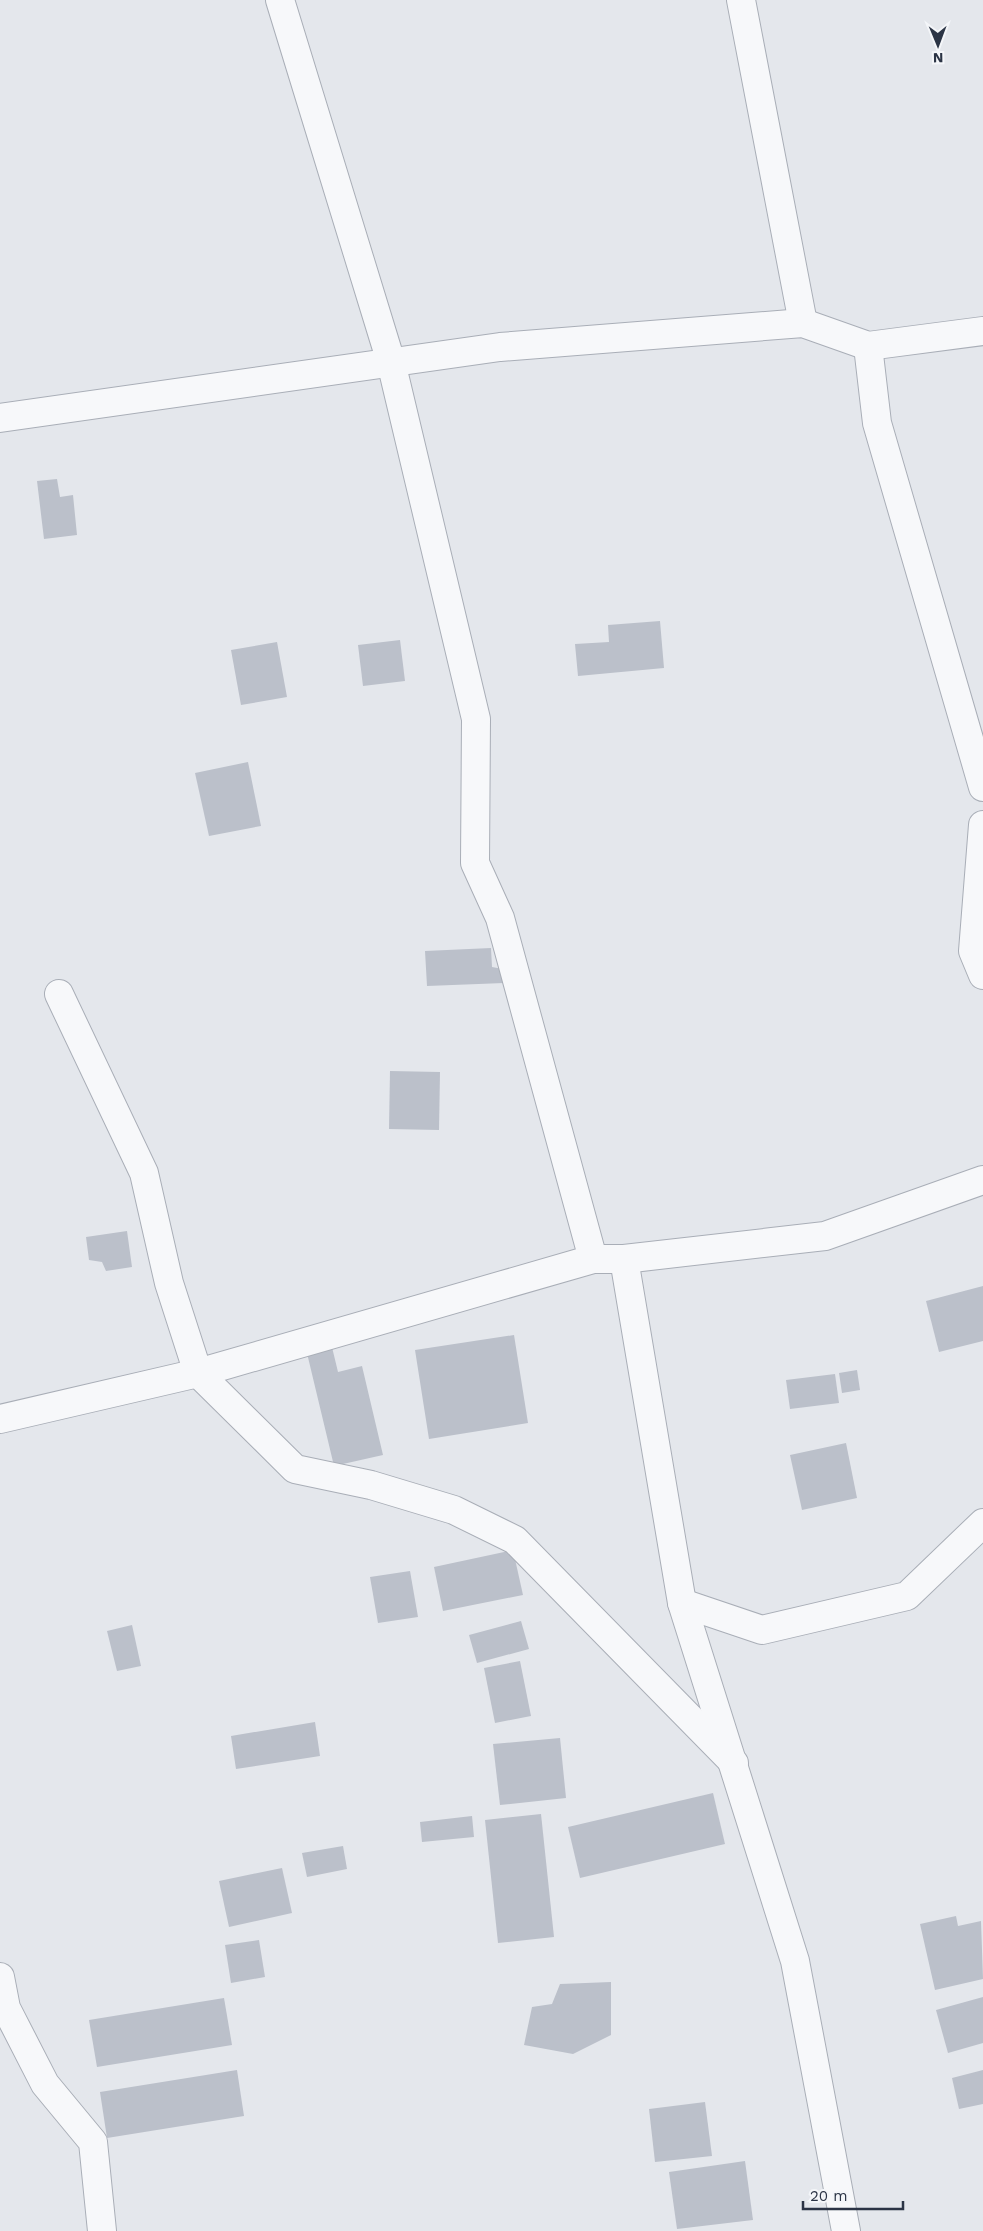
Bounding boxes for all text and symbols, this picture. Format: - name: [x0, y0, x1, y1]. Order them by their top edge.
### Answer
- north arrow: [913, 20, 963, 70]
- text: N: [933, 50, 944, 66]
- scale bar: [803, 2178, 903, 2210]
- text: 20 m: [810, 2187, 848, 2205]

